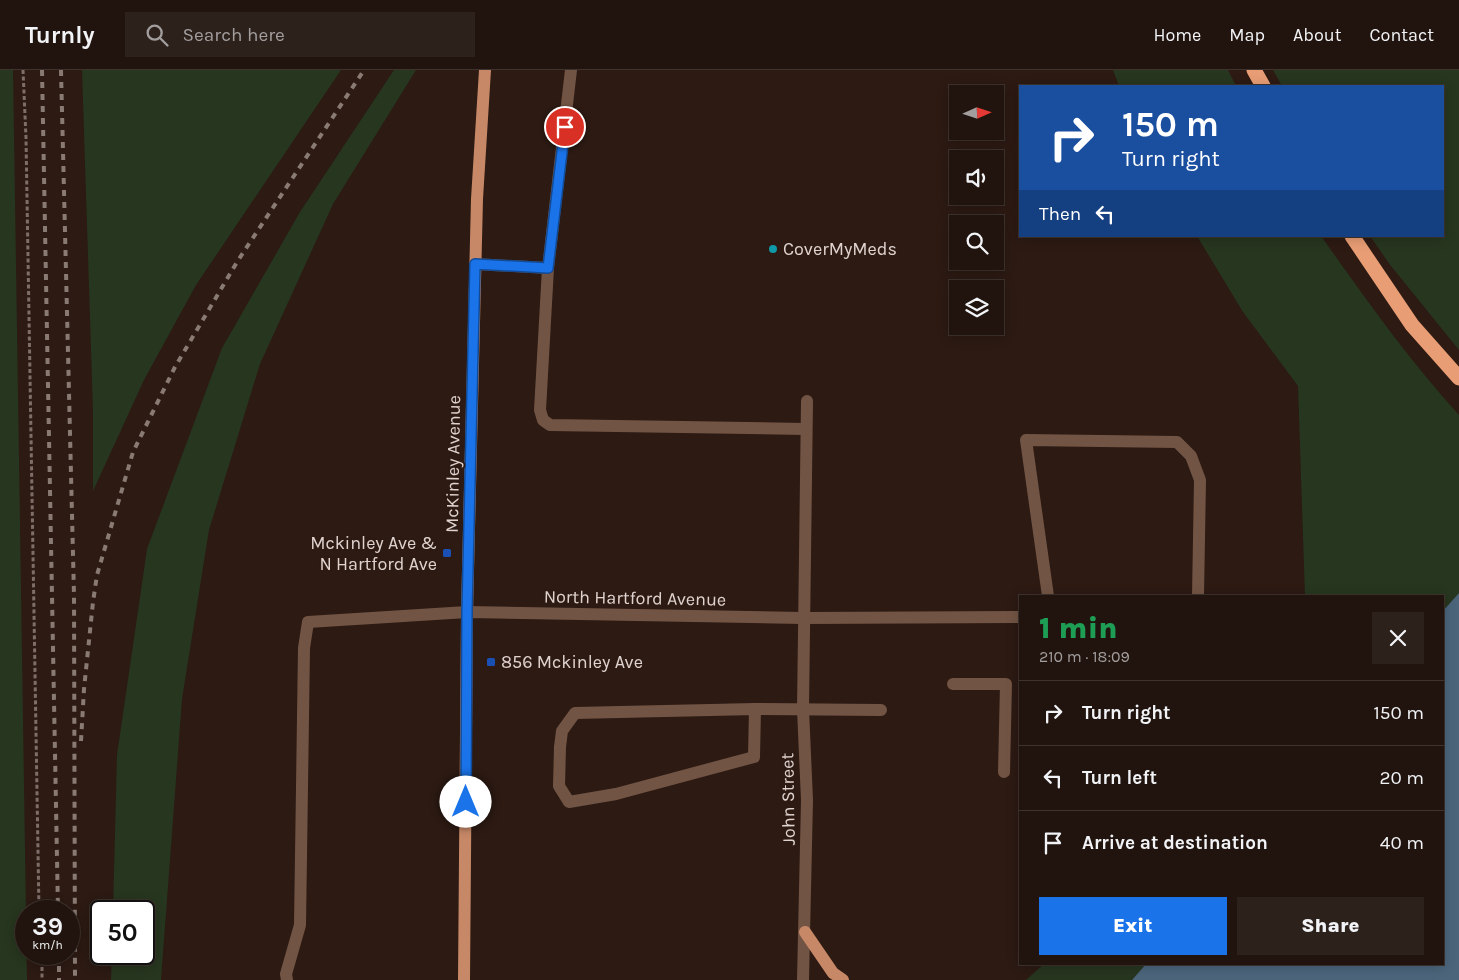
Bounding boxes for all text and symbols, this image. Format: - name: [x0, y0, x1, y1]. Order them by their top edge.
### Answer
- search box: [125, 12, 475, 57]
- text: Turnly: [25, 21, 95, 49]
- icon: search: [143, 21, 171, 49]
- text: Search here: [183, 24, 285, 46]
- text: Home: [1153, 24, 1201, 46]
- text: Map: [1229, 24, 1265, 46]
- text: About: [1293, 24, 1342, 46]
- text: Contact: [1370, 24, 1434, 46]
- north arrow: [949, 85, 1004, 140]
- map controls: [949, 85, 1004, 335]
- text: 150 m: [1122, 104, 1219, 145]
- icon: right: [1039, 105, 1104, 170]
- pin: [544, 106, 586, 148]
- icon: arrive: [551, 113, 579, 141]
- text: Turn right: [1122, 146, 1220, 172]
- button: sound: [949, 150, 1004, 205]
- icon: left: [1091, 200, 1119, 228]
- text: Then: [1039, 203, 1081, 225]
- button: search: [949, 215, 1004, 270]
- place label: CoverMyMeds: [783, 238, 897, 260]
- marker: CoverMyMeds: [767, 243, 779, 255]
- button: layers: [949, 280, 1004, 335]
- street label: McKinley Avenue: [441, 395, 465, 533]
- place label: Mckinley Ave & N Hartford Ave: [310, 532, 437, 575]
- marker: Mckinley Ave & N Hartford Ave: [441, 547, 453, 559]
- street label: North Hartford Avenue: [544, 585, 726, 611]
- text: 1 min: [1039, 610, 1118, 646]
- button: close: [1372, 612, 1424, 664]
- text: 210 m · 18:09: [1039, 647, 1130, 666]
- place label: 856 Mckinley Ave: [501, 651, 643, 673]
- marker: 856 Mckinley Ave: [485, 656, 497, 668]
- icon: right: [1039, 699, 1067, 727]
- text: Turn right: [1082, 702, 1171, 724]
- text: 150 m: [1373, 702, 1424, 724]
- street label: John Street: [776, 752, 800, 845]
- icon: left: [1039, 764, 1067, 792]
- text: Turn left: [1082, 767, 1157, 789]
- text: 20 m: [1379, 767, 1424, 789]
- position arrow: [439, 775, 491, 827]
- icon: arrive: [1039, 829, 1067, 857]
- text: Arrive at destination: [1082, 832, 1268, 854]
- text: 40 m: [1380, 832, 1424, 854]
- button: Exit: [1039, 897, 1227, 955]
- button: Share: [1237, 897, 1424, 955]
- speed limit sign: 50: [90, 900, 155, 965]
- text: 39: [32, 912, 63, 941]
- text: km/h: [32, 938, 63, 952]

